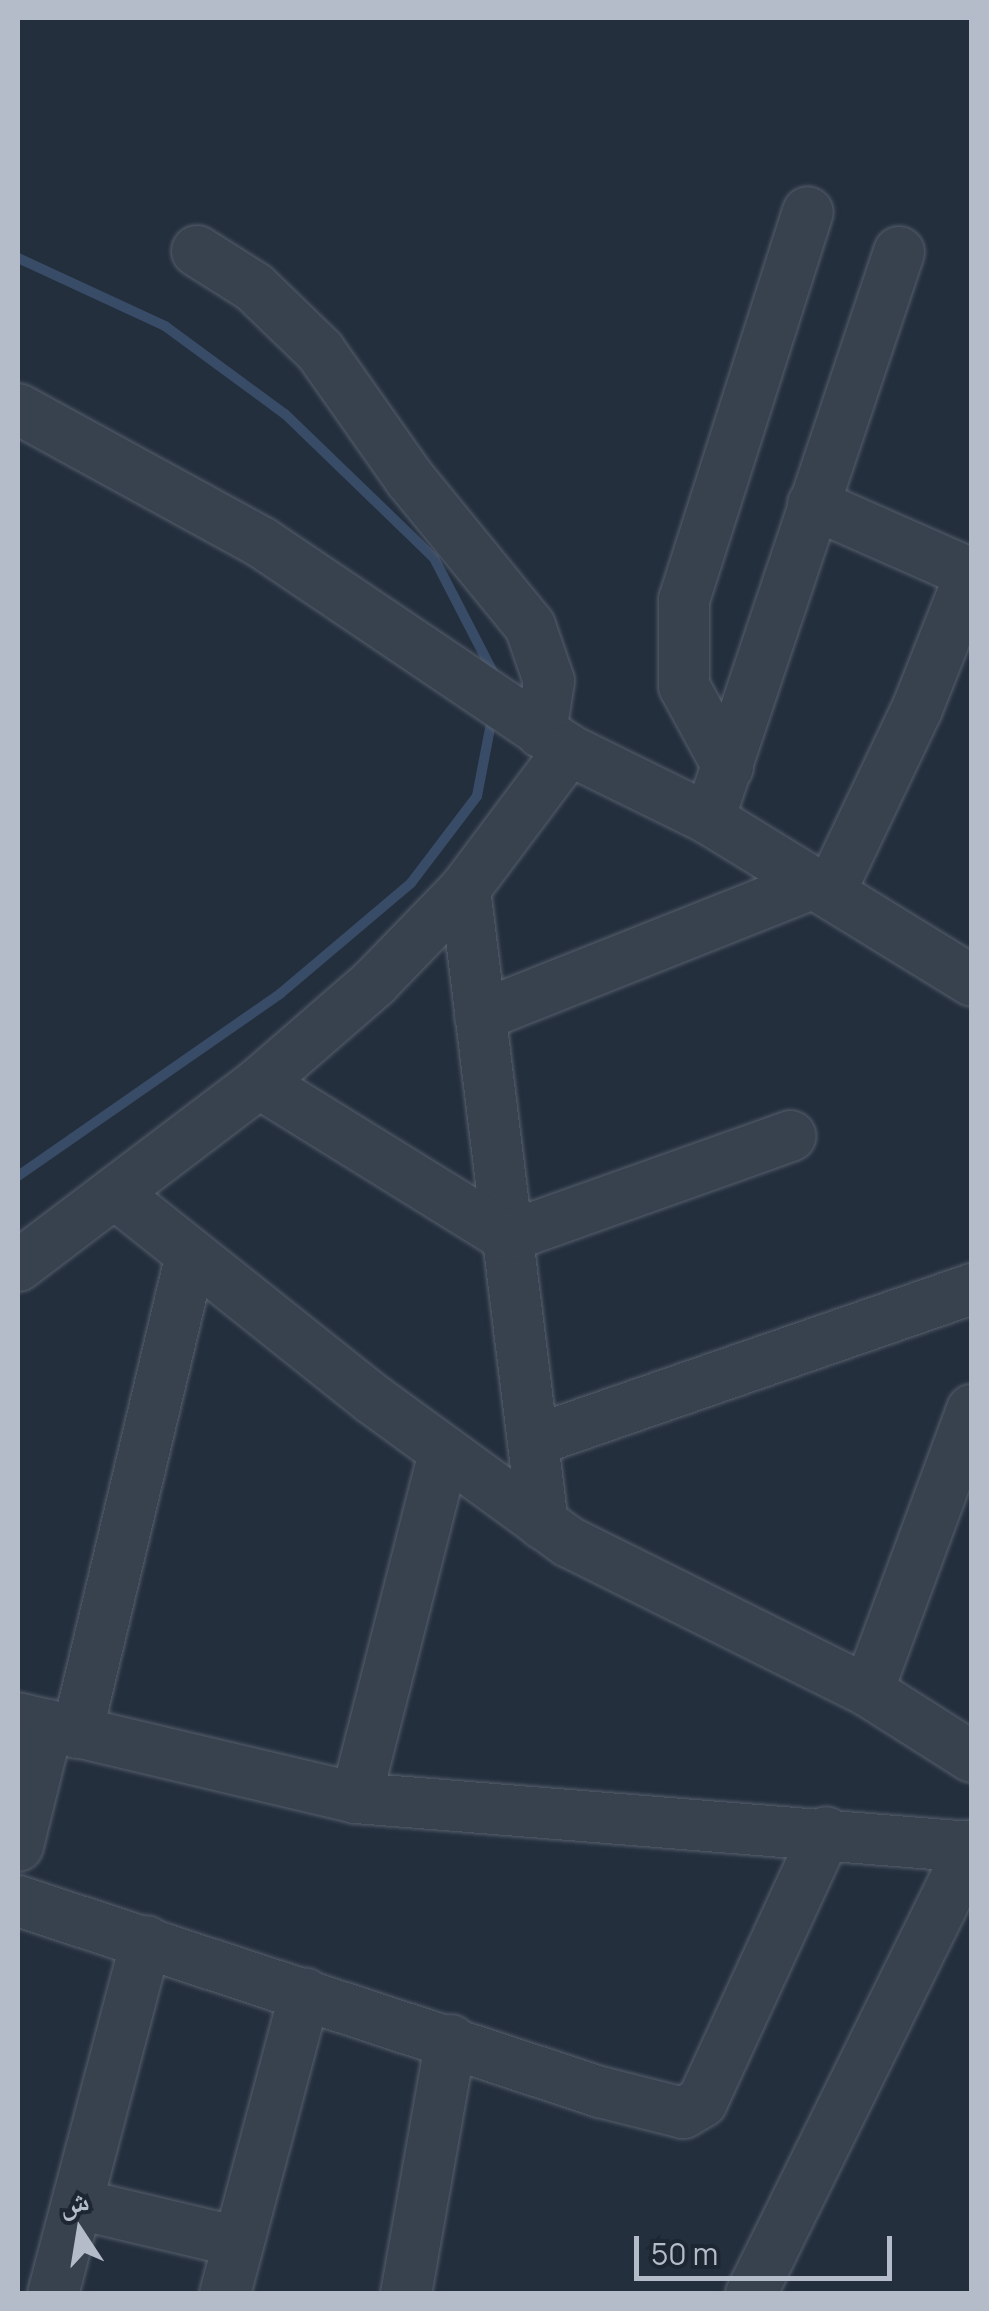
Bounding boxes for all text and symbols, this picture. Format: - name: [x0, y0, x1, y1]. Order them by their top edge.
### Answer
- text: ش: [55, 2180, 92, 2223]
- north arrow: [30, 2181, 130, 2281]
- scale bar: [639, 2216, 896, 2278]
- text: 50 m: [651, 2233, 718, 2274]

